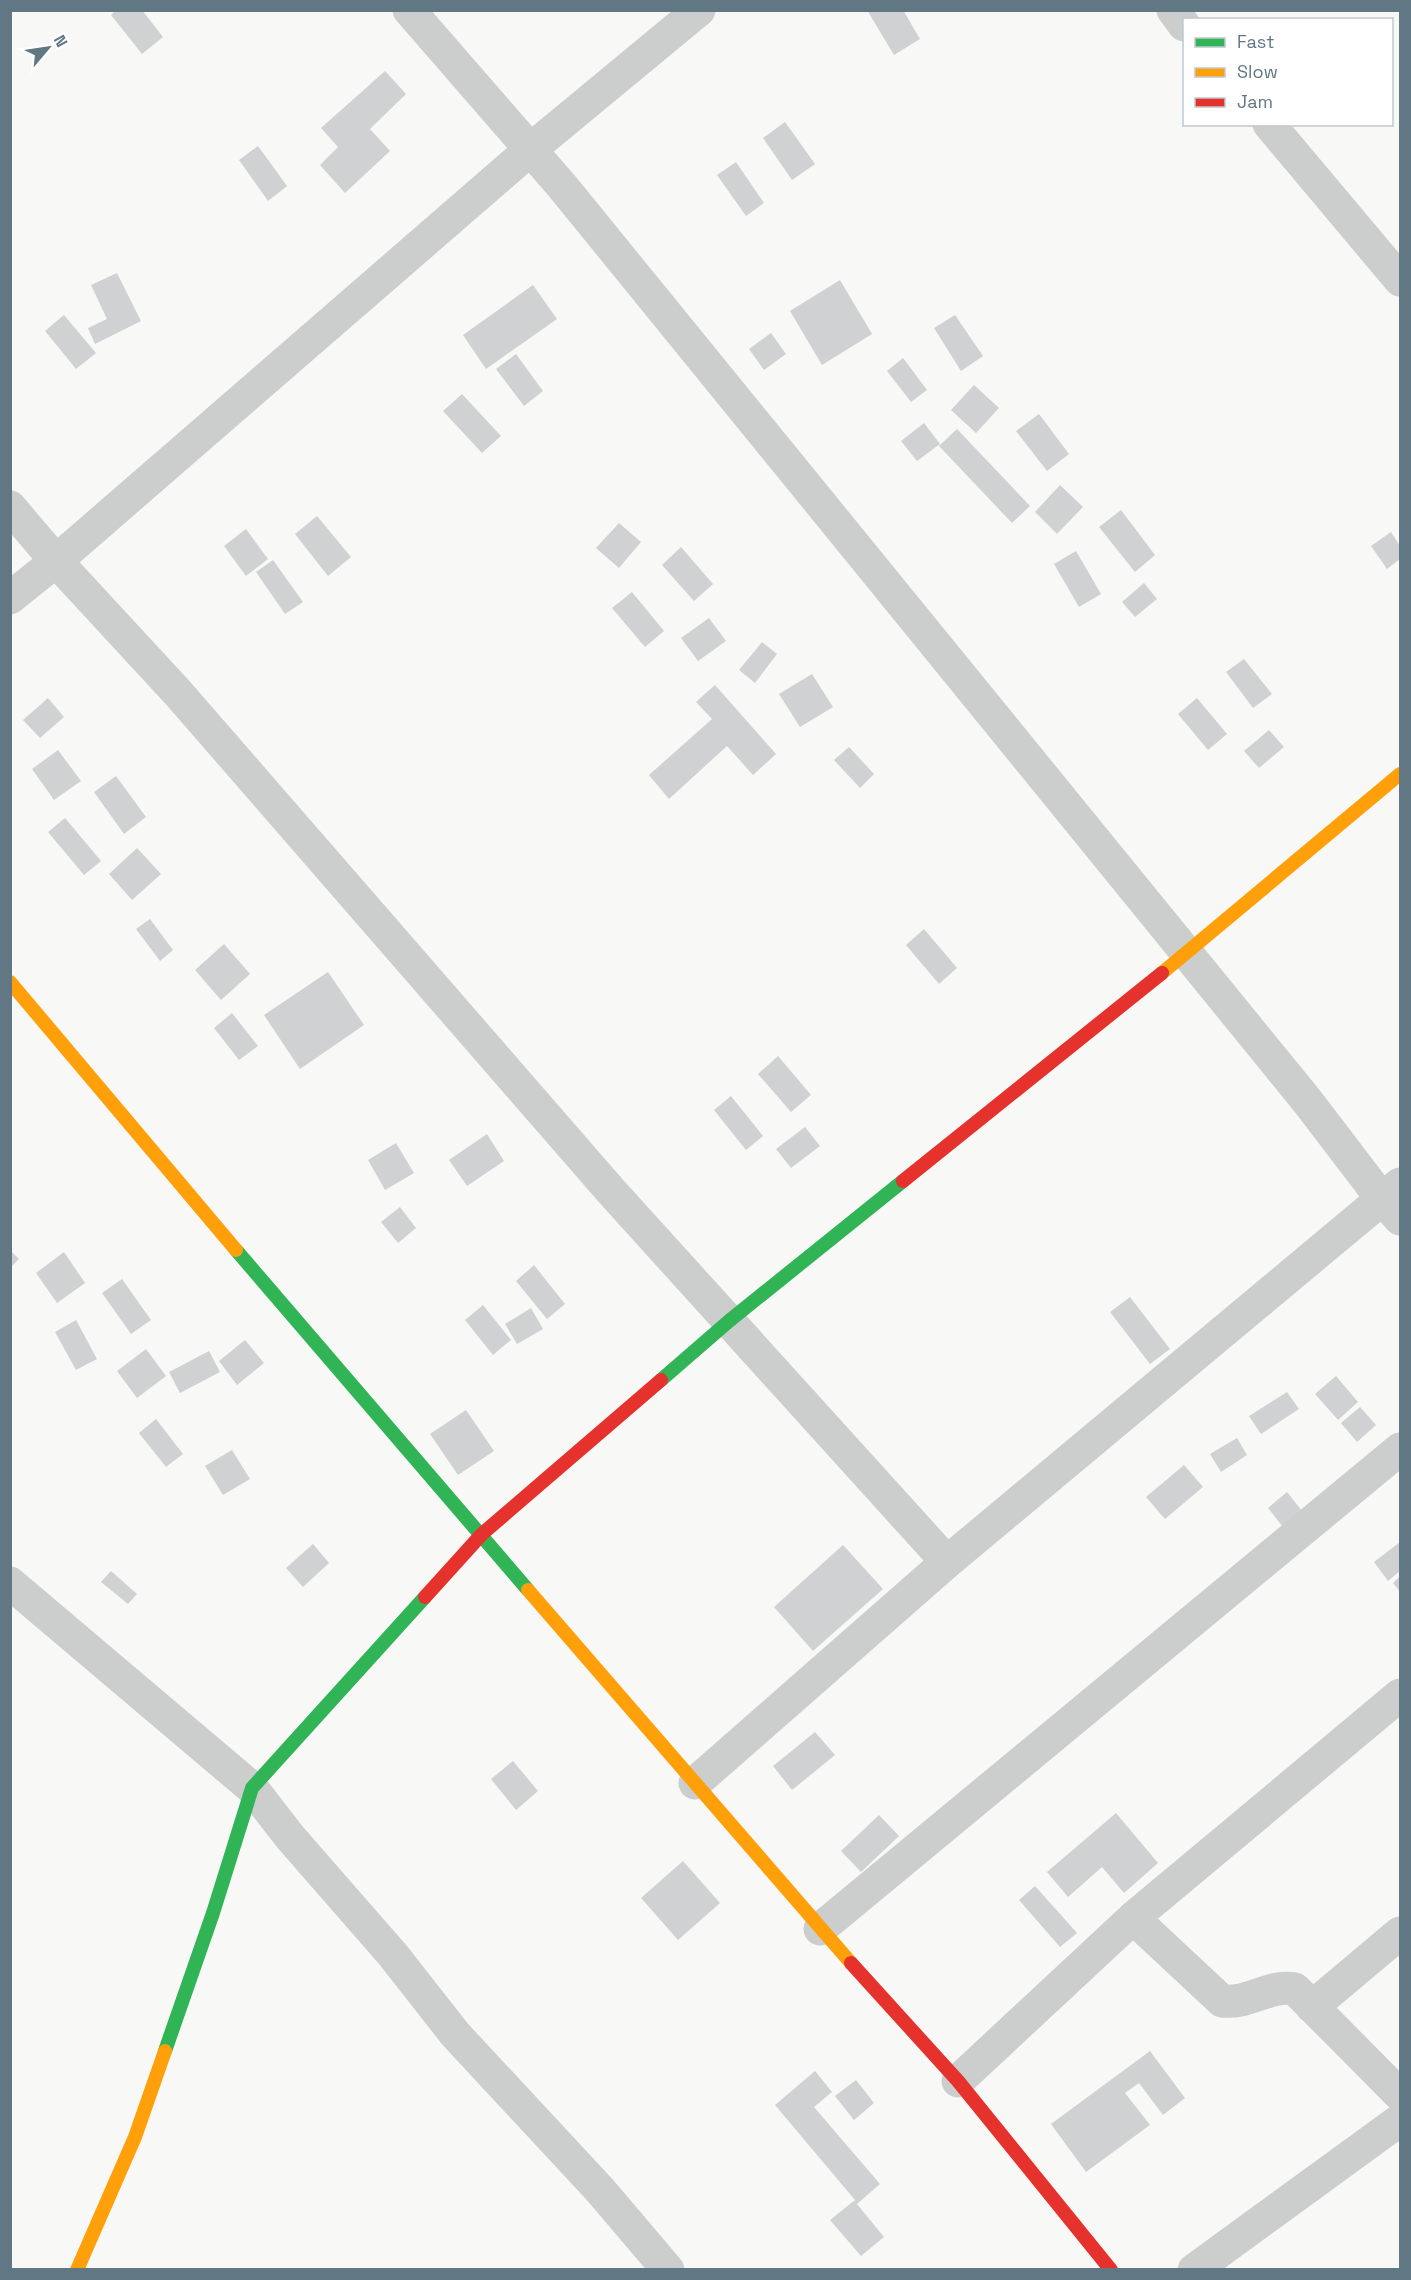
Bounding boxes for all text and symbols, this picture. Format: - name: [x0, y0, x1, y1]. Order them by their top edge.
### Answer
- north arrow: [18, 18, 78, 78]
- legend: [1183, 18, 1393, 126]
- text: Fast: [1237, 30, 1274, 53]
- text: N: [49, 31, 72, 51]
- text: Slow: [1237, 60, 1278, 83]
- text: Jam: [1237, 90, 1273, 113]

